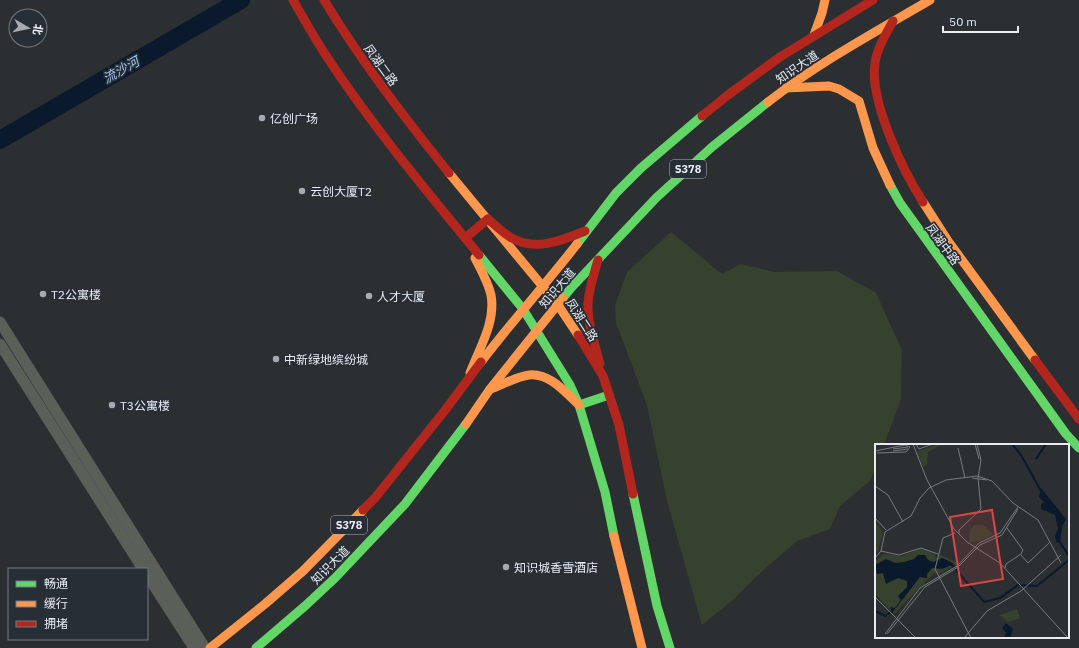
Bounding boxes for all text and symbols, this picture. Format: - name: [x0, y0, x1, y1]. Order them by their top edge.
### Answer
- north arrow: [8, 8, 48, 48]
- scale bar: [943, 8, 1018, 34]
- text: 50 m: [949, 14, 977, 29]
- text: 北: [30, 23, 46, 36]
- street label: 凤湖二路: [361, 41, 401, 89]
- street label: 知识大道: [773, 47, 821, 87]
- water label: 流沙河: [100, 51, 145, 87]
- place label: 亿创广场: [270, 111, 318, 126]
- marker: 亿创广场: [257, 113, 267, 123]
- road number: S378: [670, 160, 706, 178]
- place label: 云创大厦T2: [310, 184, 372, 199]
- marker: 云创大厦T2: [297, 186, 307, 196]
- street label: 凤湖中路: [923, 220, 963, 268]
- street label: 知识大道: [536, 265, 578, 311]
- place label: T2公寓楼: [51, 287, 101, 302]
- marker: T2公寓楼: [38, 289, 48, 299]
- place label: 人才大厦: [377, 289, 425, 304]
- marker: 人才大厦: [364, 291, 374, 301]
- street label: 凤湖二路: [563, 296, 601, 344]
- place label: 中新绿地缤纷城: [284, 352, 368, 367]
- marker: 中新绿地缤纷城: [271, 354, 281, 364]
- place label: T3公寓楼: [120, 398, 170, 413]
- marker: T3公寓楼: [107, 400, 117, 410]
- inset map: [875, 444, 1069, 638]
- road number: S378: [331, 516, 367, 534]
- street label: 知识大道: [308, 543, 352, 587]
- place label: 知识城香雪酒店: [514, 560, 598, 575]
- marker: 知识城香雪酒店: [501, 562, 511, 572]
- legend: [8, 568, 148, 640]
- text: 畅通: [44, 576, 68, 591]
- text: 缓行: [44, 596, 68, 611]
- text: 拥堵: [44, 616, 68, 631]

